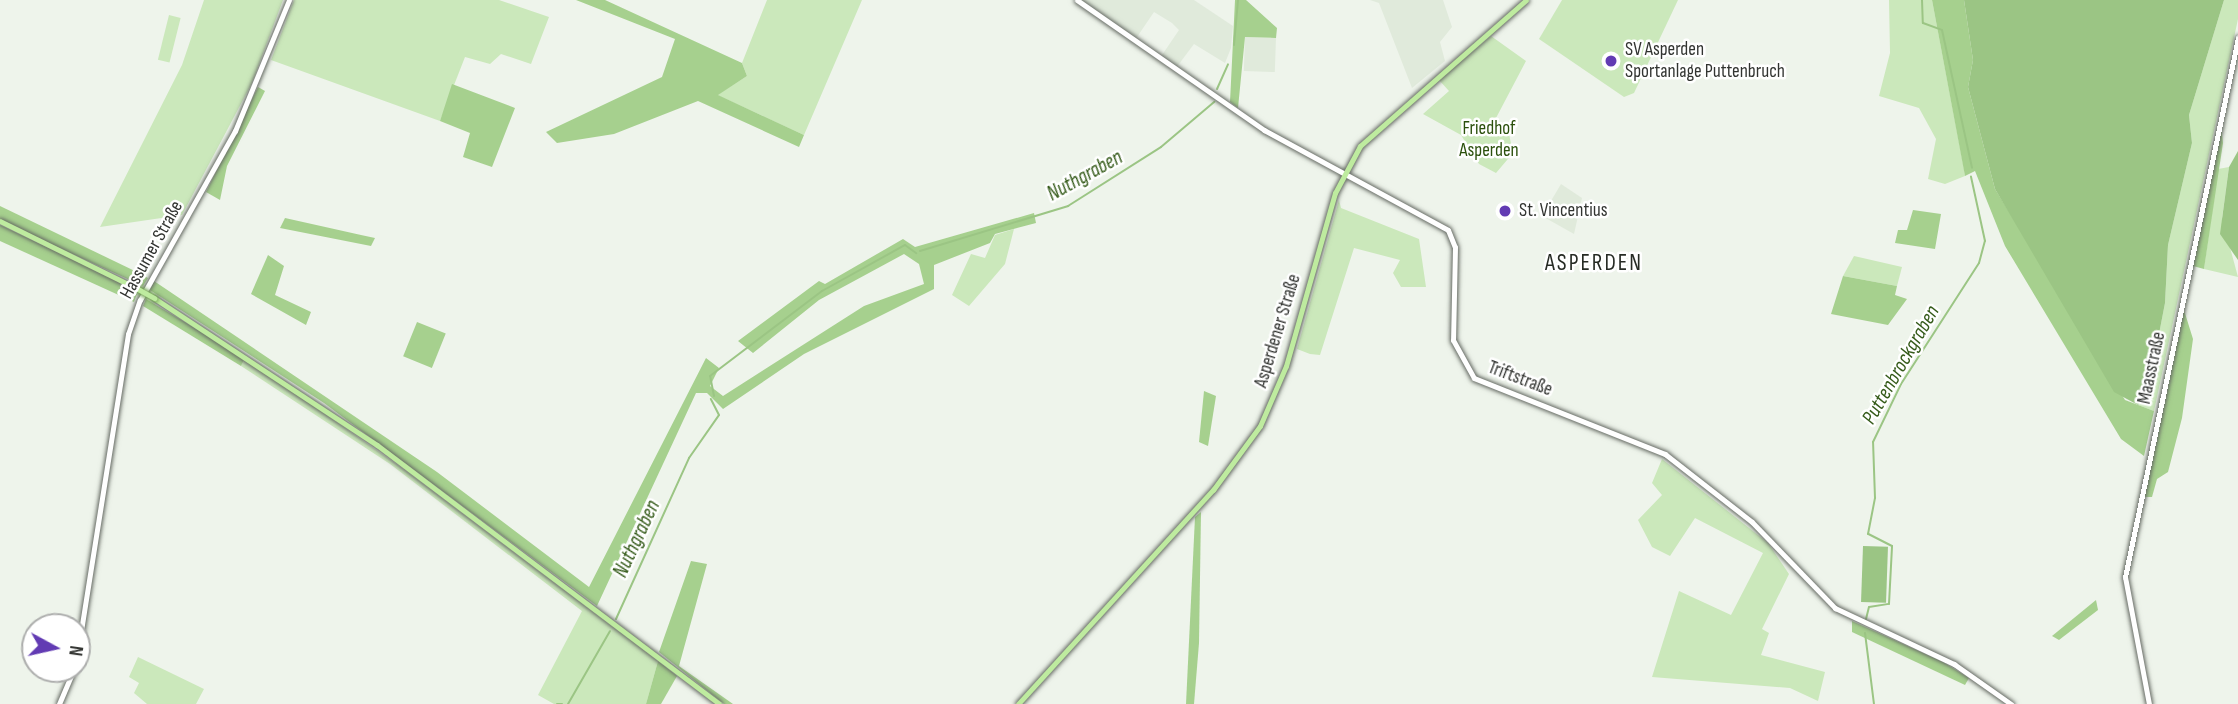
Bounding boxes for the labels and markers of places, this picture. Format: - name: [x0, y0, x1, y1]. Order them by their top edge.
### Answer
- place label: SV Asperden Sportanlage Puttenbruch: [1625, 39, 1785, 83]
- marker: SV Asperden Sportanlage Puttenbruch: [1603, 53, 1619, 69]
- place label: St. Vincentius: [1519, 200, 1608, 222]
- marker: St. Vincentius: [1497, 203, 1513, 219]

